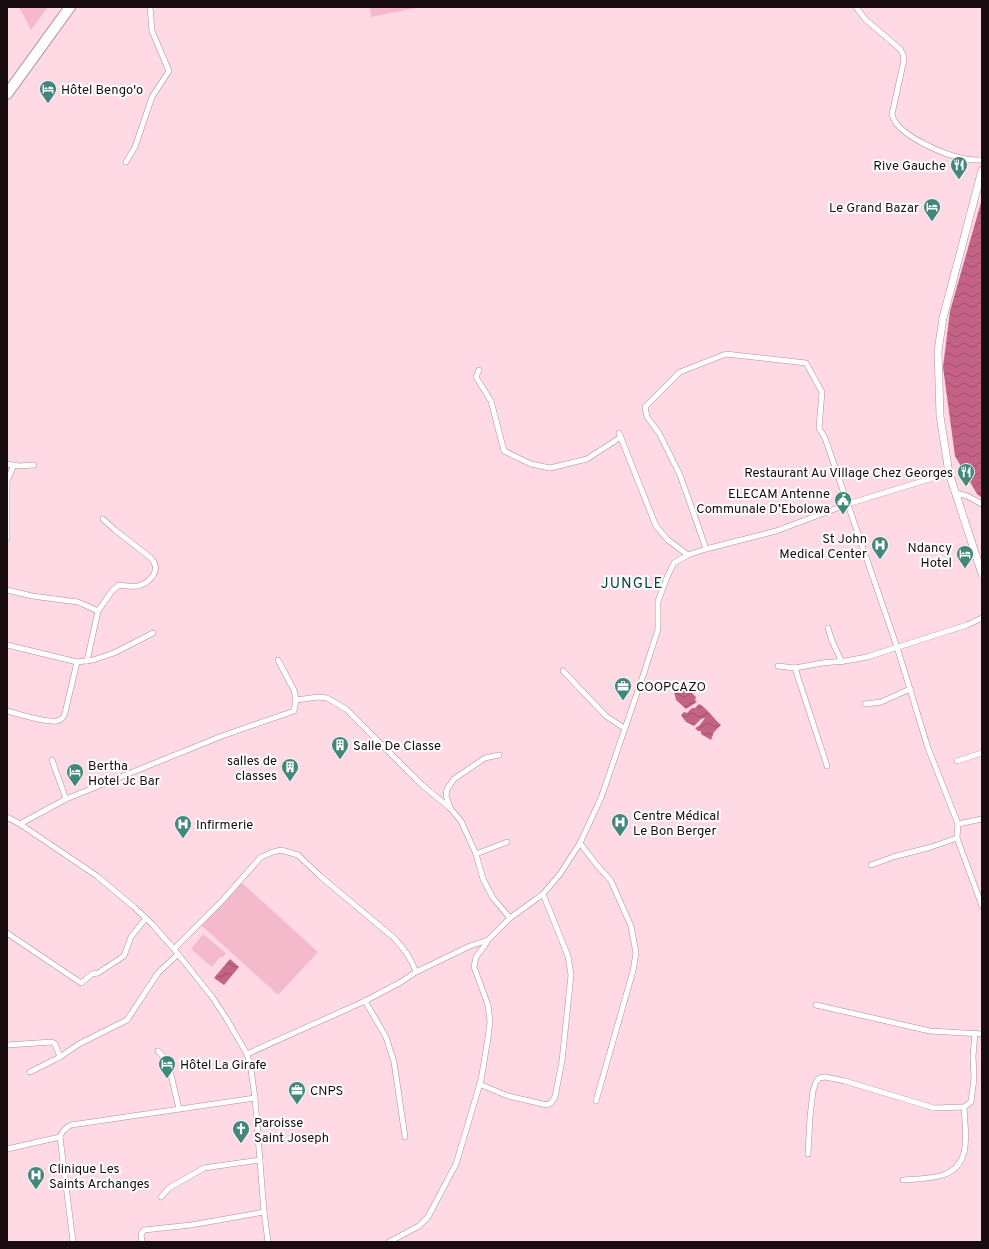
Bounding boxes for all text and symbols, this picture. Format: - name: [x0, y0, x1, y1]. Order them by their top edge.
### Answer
- hotel icon: Hôtel Bengo'o: [38, 79, 58, 104]
- place label: Hôtel Bengo'o: [61, 83, 143, 99]
- restaurant icon: Rive Gauche: [949, 155, 969, 180]
- place label: Rive Gauche: [873, 159, 946, 175]
- hotel icon: Le Grand Bazar: [922, 197, 942, 222]
- place label: Le Grand Bazar: [829, 201, 919, 217]
- restaurant icon: Restaurant Au Village Chez Georges: [956, 462, 976, 487]
- place label: Restaurant Au Village Chez Georges: [744, 466, 953, 482]
- place label: ELECAM Antenne Communale D’Ebolowa: [696, 487, 830, 518]
- public building icon: ELECAM Antenne Communale D’Ebolowa: [833, 490, 853, 515]
- place label: St John Medical Center: [779, 532, 867, 563]
- hospital icon: St John Medical Center: [870, 535, 890, 560]
- place label: Ndancy Hotel: [907, 541, 952, 572]
- hotel icon: Ndancy Hotel: [955, 544, 975, 569]
- district label: JUNGLE: [601, 575, 663, 594]
- office icon: COOPCAZO: [613, 676, 633, 701]
- place label: COOPCAZO: [636, 680, 706, 696]
- building icon: Salle De Classe: [330, 735, 350, 760]
- place label: Salle De Classe: [353, 739, 441, 755]
- place label: salles de classes: [227, 754, 277, 785]
- building icon: salles de classes: [280, 757, 300, 782]
- place label: Bertha Hotel Jc Bar: [88, 759, 160, 790]
- hotel icon: Bertha Hotel Jc Bar: [65, 762, 85, 787]
- place label: Centre Médical Le Bon Berger: [633, 809, 720, 840]
- hospital icon: Centre Médical Le Bon Berger: [610, 812, 630, 837]
- hospital icon: Infirmerie: [173, 814, 193, 839]
- place label: Infirmerie: [196, 818, 253, 834]
- hotel icon: Hôtel La Girafe: [157, 1054, 177, 1079]
- place label: Hôtel La Girafe: [180, 1058, 267, 1074]
- office icon: CNPS: [287, 1080, 307, 1105]
- place label: CNPS: [310, 1084, 343, 1100]
- place label: Paroisse Saint Joseph: [254, 1116, 329, 1147]
- church icon: Paroisse Saint Joseph: [231, 1119, 251, 1144]
- place label: Clinique Les Saints Archanges: [49, 1162, 150, 1193]
- hospital icon: Clinique Les Saints Archanges: [26, 1165, 46, 1190]

